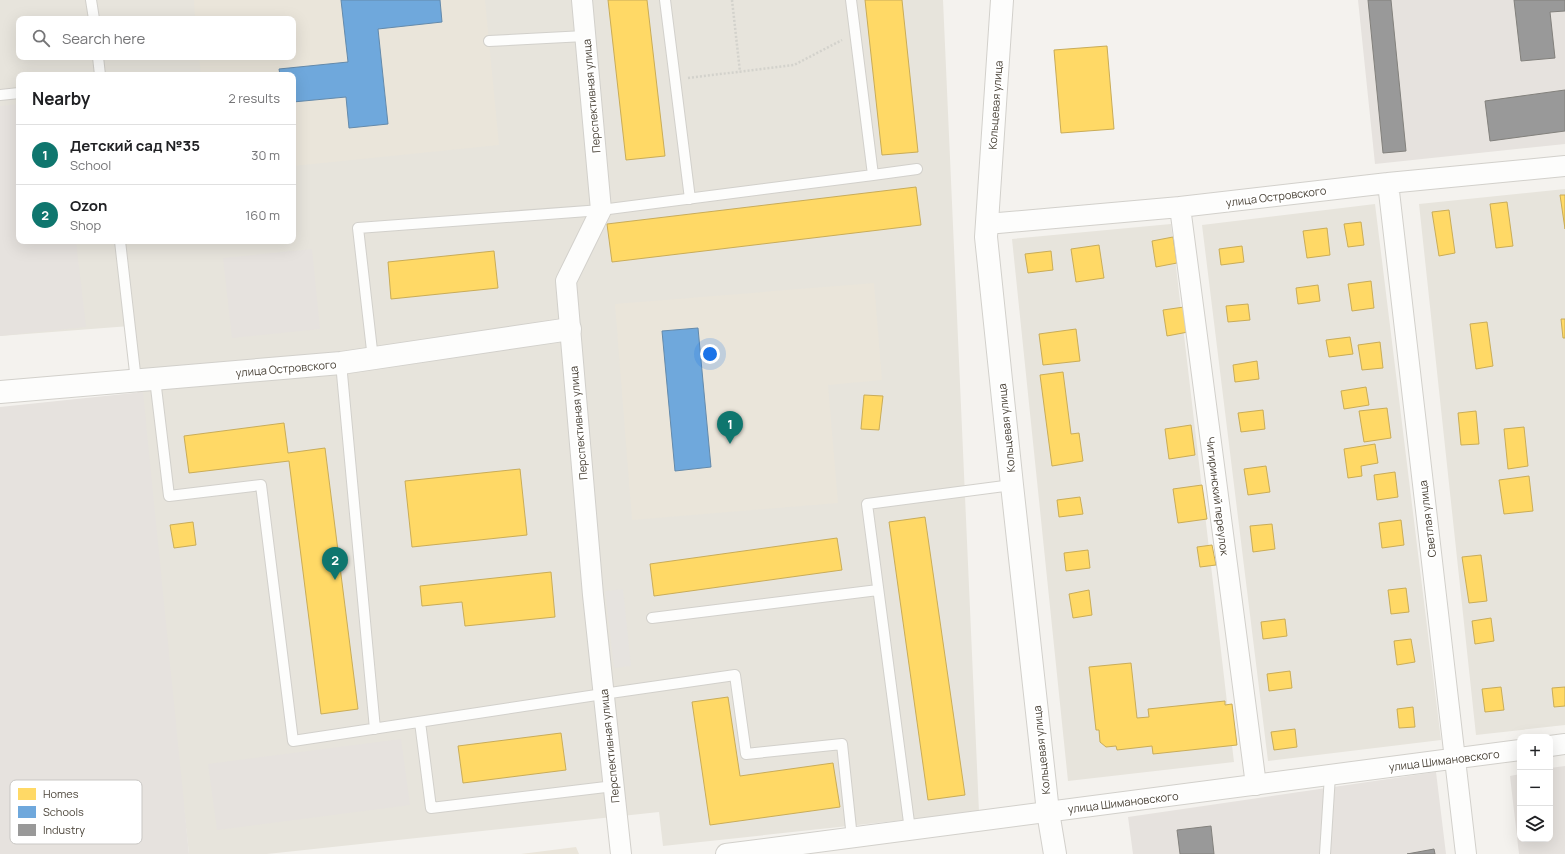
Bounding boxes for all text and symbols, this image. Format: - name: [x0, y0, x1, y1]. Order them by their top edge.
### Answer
- search box: [16, 16, 296, 60]
- icon: search: [30, 27, 52, 49]
- text: Search here: [62, 28, 145, 49]
- street label: Перспективная улица: [579, 38, 603, 154]
- street label: Кольцевая улица: [984, 60, 1006, 150]
- text: Nearby: [32, 87, 90, 110]
- text: 2 results: [228, 89, 280, 107]
- text: Детский сад №35: [70, 135, 200, 156]
- text: 1: [42, 146, 48, 164]
- text: 30 m: [251, 146, 280, 164]
- text: School: [70, 156, 111, 174]
- street label: улица Островского: [1225, 182, 1328, 210]
- text: Ozon: [70, 195, 107, 216]
- text: 2: [41, 206, 49, 224]
- text: 160 m: [245, 206, 280, 224]
- text: Shop: [70, 216, 101, 234]
- your location: [700, 344, 720, 364]
- street label: улица Островского: [235, 356, 338, 380]
- street label: Перспективная улица: [566, 365, 590, 481]
- street label: Кольцевая улица: [994, 383, 1018, 473]
- pin: 1: [717, 411, 743, 444]
- street label: Чигиринский переулок: [1203, 436, 1233, 557]
- street label: Светлая улица: [1415, 480, 1439, 558]
- pin: 2: [322, 547, 348, 580]
- street label: Перспективная улица: [596, 688, 622, 804]
- street label: Кольцевая улица: [1029, 705, 1053, 795]
- map controls: [1517, 734, 1553, 842]
- button: +: [1517, 734, 1553, 770]
- street label: улица Шимановского: [1388, 746, 1501, 774]
- button: −: [1517, 770, 1553, 806]
- legend: [10, 780, 142, 844]
- text: Homes: [43, 786, 79, 801]
- street label: улица Шимановского: [1067, 788, 1180, 816]
- text: Schools: [43, 804, 84, 819]
- button: layers: [1517, 806, 1553, 842]
- text: Industry: [43, 822, 85, 837]

